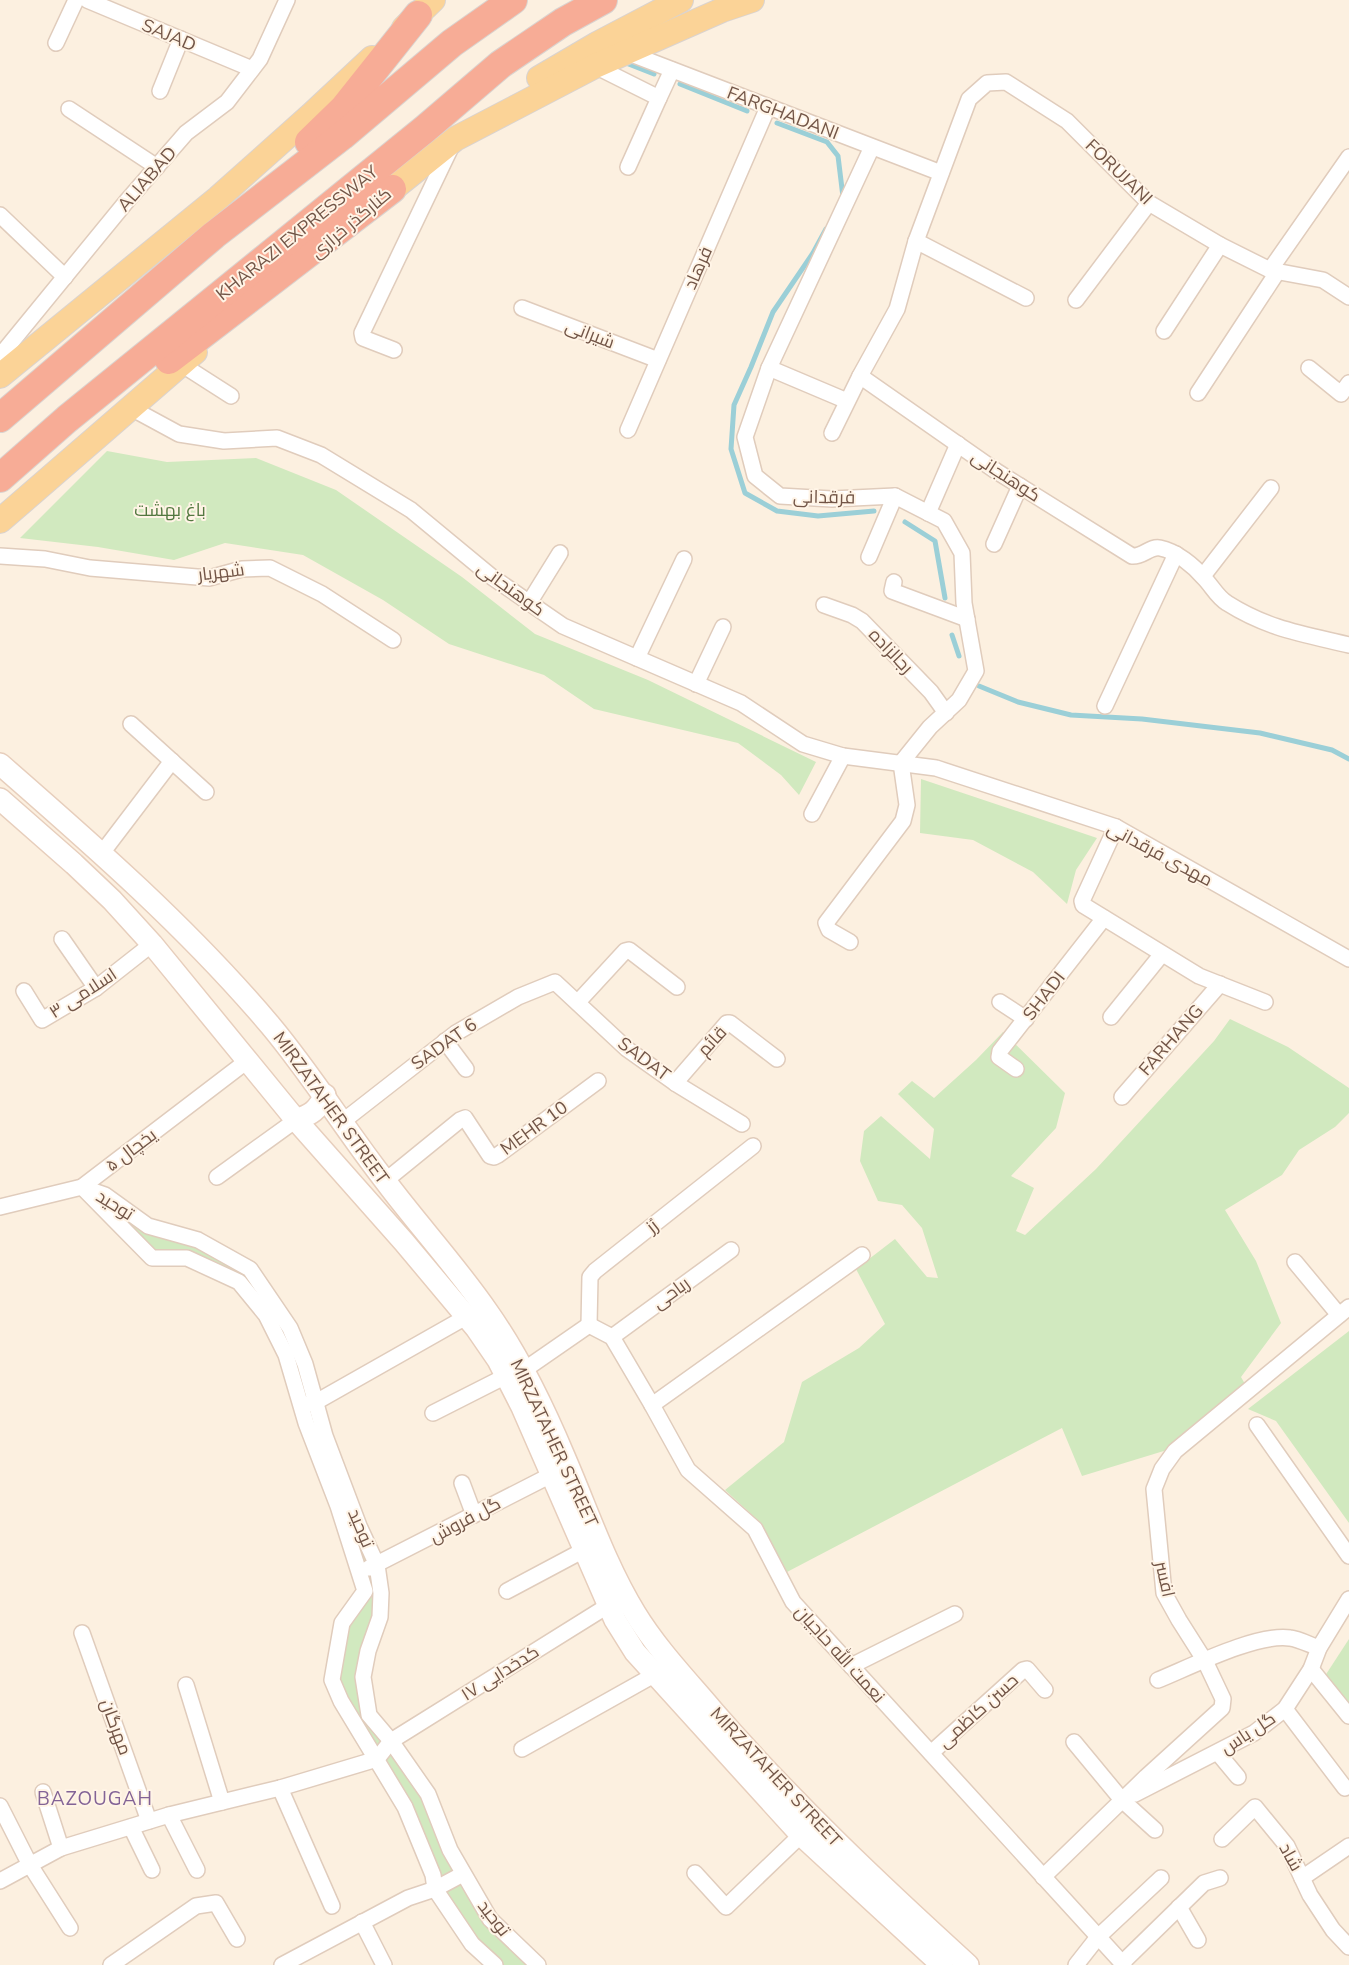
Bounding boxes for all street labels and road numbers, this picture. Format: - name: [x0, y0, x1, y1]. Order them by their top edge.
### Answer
- street label: SAJAD: [138, 13, 200, 57]
- street label: FARGHADANI: [724, 81, 842, 145]
- street label: FORUJANI: [1080, 134, 1158, 210]
- street label: ALIABAD: [112, 141, 182, 217]
- street label: KHARAZI EXPRESSWAY: [211, 160, 383, 306]
- street label: کنارگذر خرازی: [305, 182, 397, 264]
- street label: فرهاد: [678, 243, 718, 293]
- street label: شیرانی: [562, 314, 618, 354]
- street label: کوهنجانی: [967, 445, 1045, 507]
- street label: فرقدانی: [793, 484, 855, 510]
- street label: کوهنجانی: [472, 556, 550, 622]
- street label: شهریار: [195, 557, 246, 587]
- street label: رجالزاده: [863, 623, 919, 679]
- street label: مهدی فرقدانی: [1103, 816, 1217, 892]
- street label: اسلامی ۳: [45, 962, 121, 1024]
- street label: SHADI: [1017, 967, 1071, 1025]
- street label: FARHANG: [1133, 999, 1209, 1081]
- street label: SADAT 6: [406, 1013, 482, 1075]
- street label: قائم: [692, 1021, 732, 1061]
- street label: MIRZATAHER STREET: [268, 1027, 395, 1189]
- street label: SADAT: [613, 1031, 675, 1087]
- street label: MEHR 10: [495, 1095, 573, 1161]
- street label: یخچال ۵: [101, 1123, 162, 1177]
- street label: توحید: [92, 1184, 139, 1226]
- street label: رُز: [640, 1213, 664, 1239]
- street label: ریاحی: [647, 1271, 695, 1315]
- street label: MIRZATAHER STREET: [504, 1355, 604, 1531]
- street label: گل فروش: [425, 1491, 505, 1549]
- street label: توحید: [342, 1505, 380, 1551]
- street label: افسر: [1149, 1558, 1181, 1599]
- street label: نعمت الله حاجیان: [790, 1600, 890, 1708]
- street label: کدخدایی ۱۷: [457, 1640, 543, 1706]
- street label: حسن کاظمی: [933, 1669, 1023, 1753]
- street label: مهرگان: [95, 1696, 137, 1758]
- street label: MIRZATAHER STREET: [705, 1702, 847, 1852]
- street label: گل یاس: [1216, 1706, 1280, 1760]
- street label: شاد: [1274, 1839, 1308, 1875]
- street label: توحید: [472, 1895, 516, 1941]

